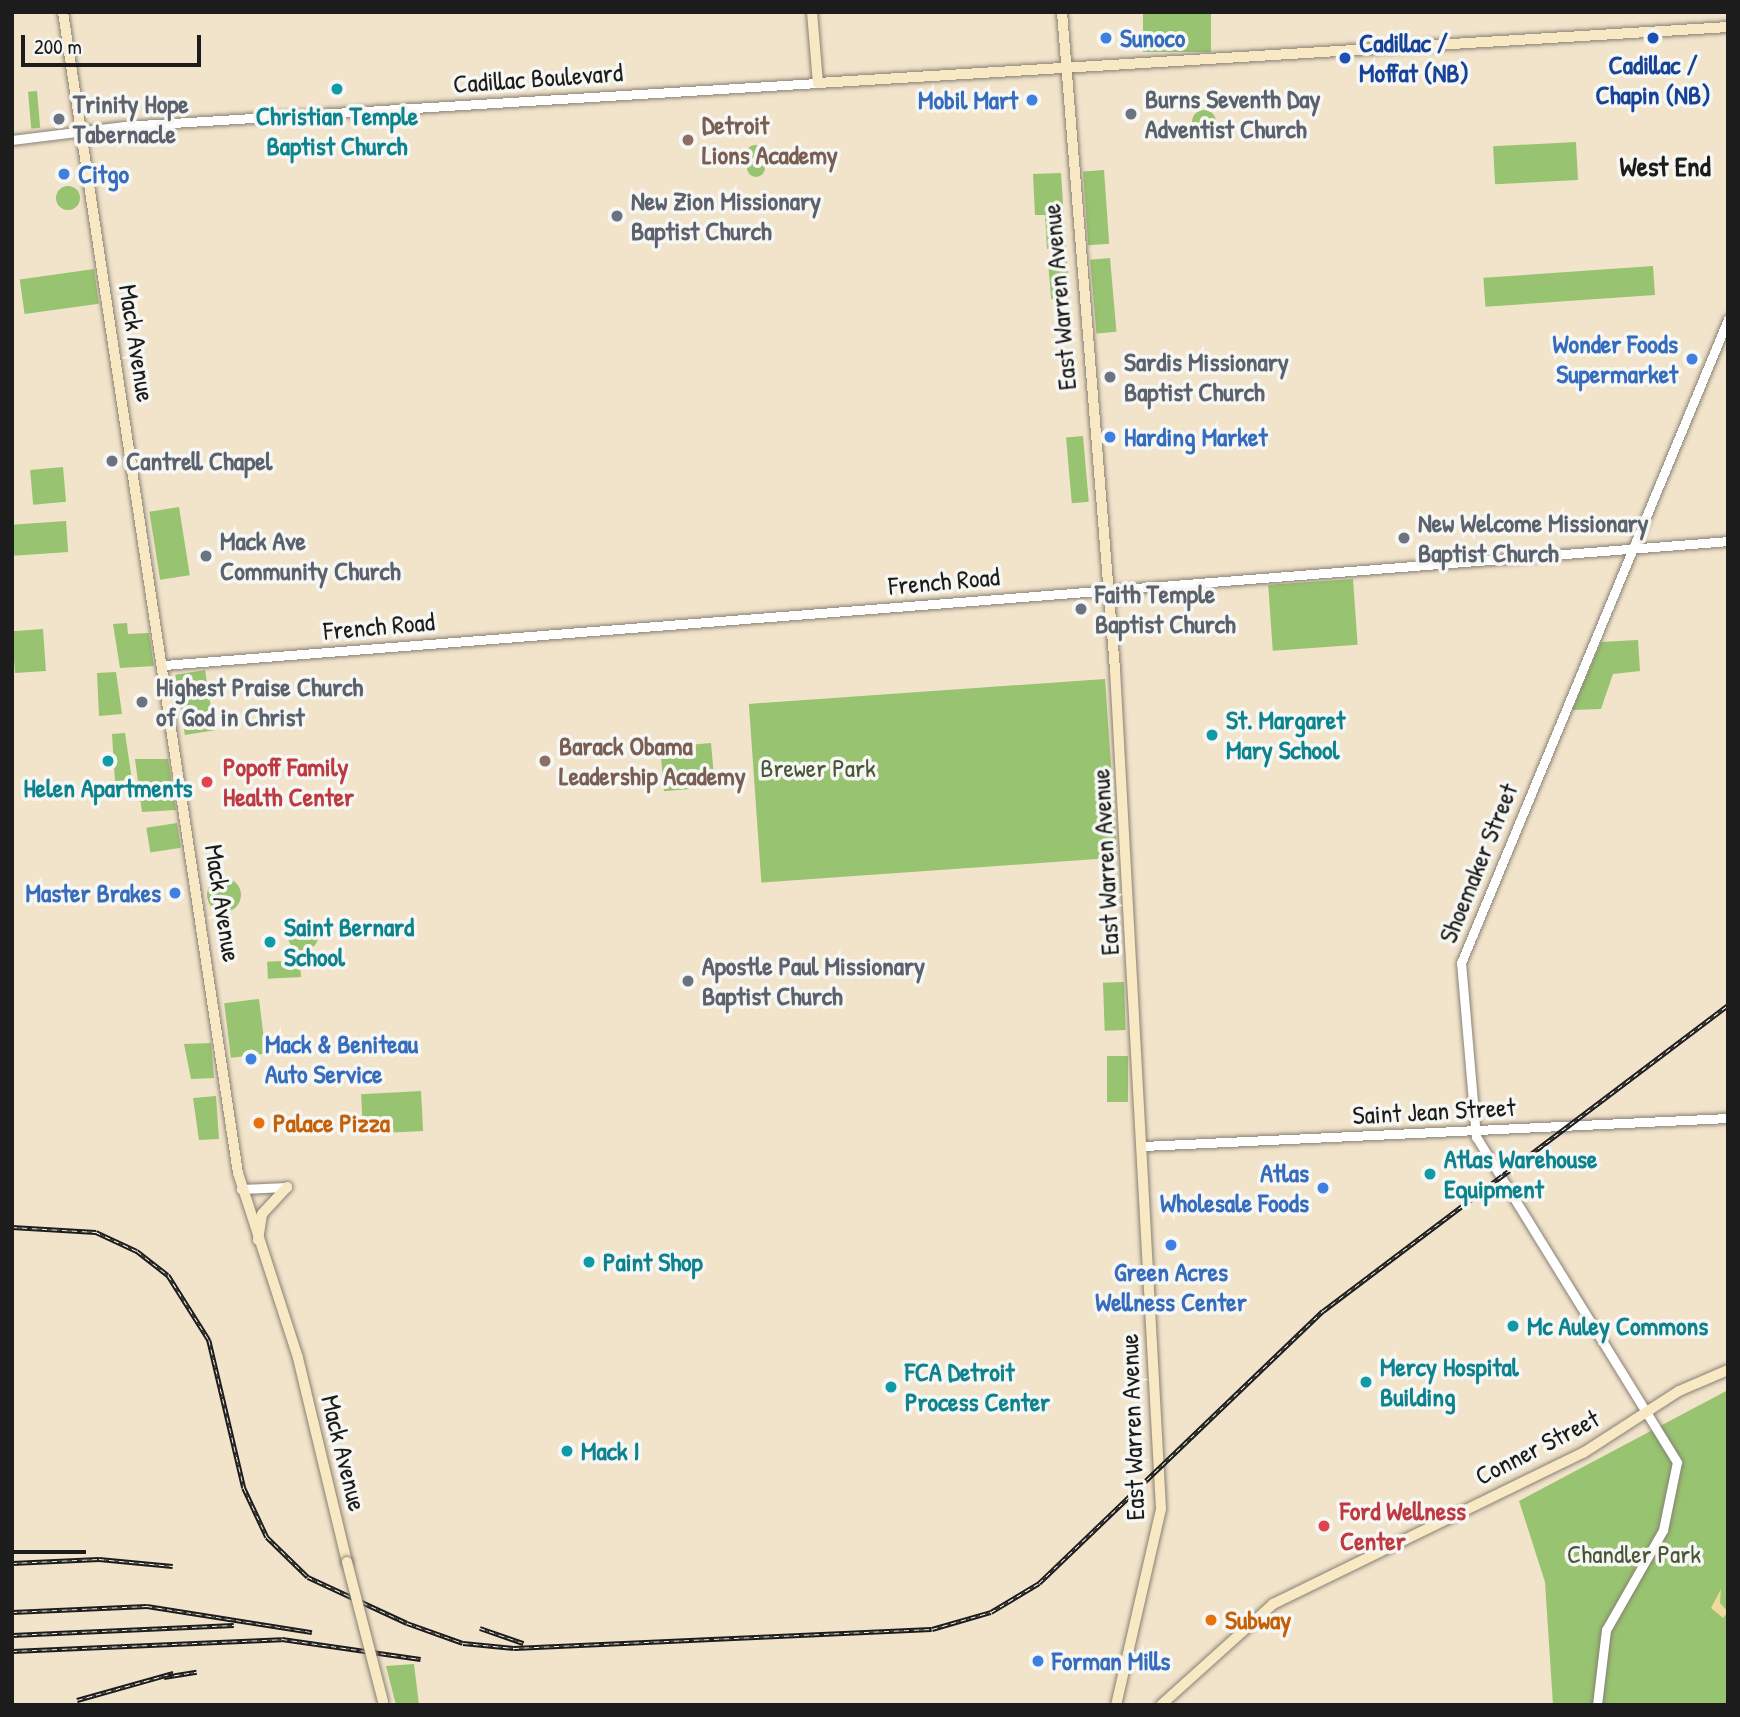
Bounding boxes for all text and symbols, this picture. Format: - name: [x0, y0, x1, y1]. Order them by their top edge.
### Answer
- scale bar: [24, 21, 205, 65]
- place label: Sunoco: [1120, 22, 1185, 54]
- place label: Cadillac / Moffat (NB): [1359, 27, 1469, 88]
- marker: Sunoco: [1098, 30, 1114, 46]
- marker: Cadillac / Chapin (NB): [1645, 30, 1661, 46]
- text: 200 m: [34, 32, 82, 61]
- place label: Cadillac / Chapin (NB): [1595, 49, 1711, 110]
- marker: Cadillac / Moffat (NB): [1337, 50, 1353, 66]
- street label: Cadillac Boulevard: [452, 57, 624, 99]
- marker: Christian Temple Baptist Church: [329, 81, 345, 97]
- place label: Burns Seventh Day Adventist Church: [1145, 83, 1320, 144]
- place label: Mobil Mart: [918, 84, 1018, 116]
- place label: Trinity Hope Tabernacle: [73, 88, 189, 150]
- marker: Mobil Mart: [1024, 92, 1040, 108]
- place label: Christian Temple Baptist Church: [256, 100, 418, 162]
- marker: Burns Seventh Day Adventist Church: [1123, 106, 1139, 122]
- place label: Detroit Lions Academy: [702, 109, 838, 170]
- marker: Trinity Hope Tabernacle: [51, 111, 67, 127]
- marker: Detroit Lions Academy: [680, 132, 696, 148]
- district label: West End: [1619, 149, 1711, 183]
- place label: Citgo: [78, 158, 129, 190]
- marker: Citgo: [56, 166, 72, 182]
- place label: New Zion Missionary Baptist Church: [631, 185, 821, 246]
- street label: East Warren Avenue: [1035, 203, 1083, 391]
- marker: New Zion Missionary Baptist Church: [609, 208, 625, 224]
- street label: Mack Avenue: [112, 282, 162, 404]
- place label: Wonder Foods Supermarket: [1552, 328, 1678, 390]
- place label: Sardis Missionary Baptist Church: [1124, 346, 1289, 408]
- marker: Wonder Foods Supermarket: [1684, 351, 1700, 367]
- marker: Sardis Missionary Baptist Church: [1102, 369, 1118, 385]
- place label: Harding Market: [1124, 421, 1267, 453]
- marker: Harding Market: [1102, 429, 1118, 445]
- place label: Cantrell Chapel: [126, 445, 272, 477]
- marker: Cantrell Chapel: [104, 453, 120, 469]
- place label: New Welcome Missionary Baptist Church: [1418, 507, 1649, 568]
- place label: Mack Ave Community Church: [220, 525, 401, 586]
- marker: New Welcome Missionary Baptist Church: [1396, 530, 1412, 546]
- marker: Mack Ave Community Church: [198, 548, 214, 564]
- street label: French Road: [887, 561, 1001, 601]
- place label: Faith Temple Baptist Church: [1095, 578, 1236, 640]
- marker: Faith Temple Baptist Church: [1073, 601, 1089, 617]
- street label: French Road: [322, 606, 436, 646]
- place label: Highest Praise Church of God in Christ: [156, 671, 363, 732]
- marker: Highest Praise Church of God in Christ: [134, 694, 150, 710]
- place label: St. Margaret Mary School: [1226, 704, 1345, 766]
- marker: St. Margaret Mary School: [1204, 727, 1220, 743]
- place label: Barack Obama Leadership Academy: [559, 730, 746, 792]
- place label: Popoff Family Health Center: [223, 751, 354, 812]
- park label: Brewer Park: [760, 752, 876, 784]
- marker: Helen Apartments: [100, 753, 116, 769]
- marker: Barack Obama Leadership Academy: [537, 753, 553, 769]
- street label: East Warren Avenue: [1085, 768, 1125, 956]
- place label: Helen Apartments: [23, 772, 193, 804]
- marker: Popoff Family Health Center: [197, 772, 217, 792]
- street label: Shoemaker Street: [1432, 779, 1524, 947]
- street label: Mack Avenue: [198, 842, 248, 964]
- place label: Master Brakes: [26, 877, 161, 909]
- marker: Master Brakes: [167, 885, 183, 901]
- place label: Saint Bernard School: [284, 911, 414, 972]
- marker: Saint Bernard School: [262, 934, 278, 950]
- place label: Apostle Paul Missionary Baptist Church: [702, 950, 925, 1012]
- marker: Apostle Paul Missionary Baptist Church: [680, 973, 696, 989]
- place label: Mack & Beniteau Auto Service: [265, 1028, 418, 1090]
- marker: Mack & Beniteau Auto Service: [243, 1051, 259, 1067]
- street label: Saint Jean Street: [1352, 1091, 1516, 1131]
- place label: Palace Pizza: [273, 1107, 390, 1139]
- marker: Palace Pizza: [251, 1115, 267, 1131]
- place label: Atlas Warehouse Equipment: [1444, 1143, 1597, 1204]
- place label: Atlas Wholesale Foods: [1160, 1157, 1309, 1218]
- marker: Atlas Warehouse Equipment: [1422, 1166, 1438, 1182]
- marker: Atlas Wholesale Foods: [1315, 1180, 1331, 1196]
- marker: Green Acres Wellness Center: [1163, 1237, 1179, 1253]
- place label: Paint Shop: [603, 1246, 703, 1278]
- marker: Paint Shop: [581, 1254, 597, 1270]
- place label: Green Acres Wellness Center: [1095, 1256, 1247, 1318]
- place label: Mc Auley Commons: [1527, 1310, 1708, 1342]
- marker: Mc Auley Commons: [1505, 1318, 1521, 1334]
- street label: East Warren Avenue: [1113, 1333, 1151, 1521]
- place label: Mercy Hospital Building: [1380, 1351, 1519, 1412]
- place label: FCA Detroit Process Center: [905, 1356, 1050, 1418]
- marker: Mercy Hospital Building: [1358, 1374, 1374, 1390]
- marker: FCA Detroit Process Center: [883, 1379, 899, 1395]
- street label: Mack Avenue: [315, 1392, 373, 1514]
- street label: Conner Street: [1470, 1402, 1604, 1492]
- place label: Mack I: [581, 1435, 640, 1467]
- marker: Mack I: [559, 1443, 575, 1459]
- place label: Ford Wellness Center: [1340, 1495, 1466, 1556]
- marker: Ford Wellness Center: [1314, 1516, 1334, 1536]
- park label: Chandler Park: [1567, 1538, 1701, 1570]
- place label: Subway: [1225, 1604, 1291, 1636]
- marker: Subway: [1203, 1612, 1219, 1628]
- place label: Forman Mills: [1052, 1645, 1170, 1677]
- marker: Forman Mills: [1030, 1653, 1046, 1669]

